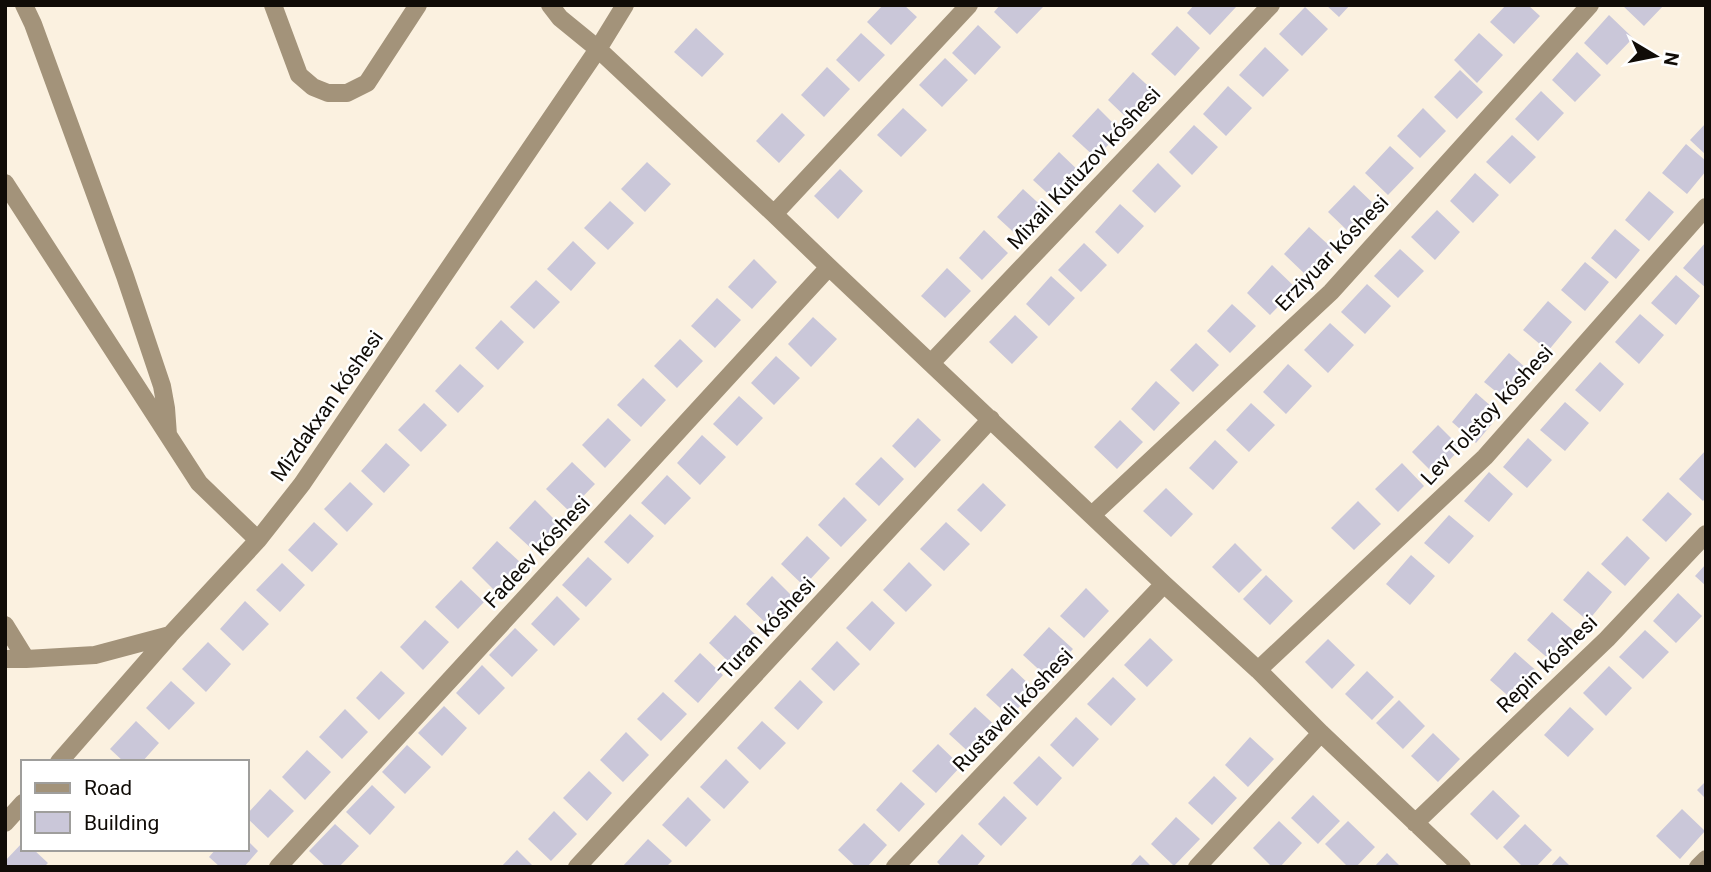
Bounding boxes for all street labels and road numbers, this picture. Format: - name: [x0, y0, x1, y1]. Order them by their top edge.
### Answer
- street label: Mixail Kutuzov kóshesi: [1003, 82, 1165, 254]
- street label: Erziyuar kóshesi: [1271, 190, 1393, 316]
- street label: Mizdakxan kóshesi: [266, 326, 388, 486]
- street label: Lev Tolstoy kóshesi: [1416, 340, 1558, 490]
- street label: Fadeev kóshesi: [479, 491, 595, 613]
- street label: Turan kóshesi: [714, 572, 820, 684]
- street label: Repin kóshesi: [1492, 610, 1602, 718]
- street label: Rustaveli kóshesi: [948, 643, 1078, 777]

